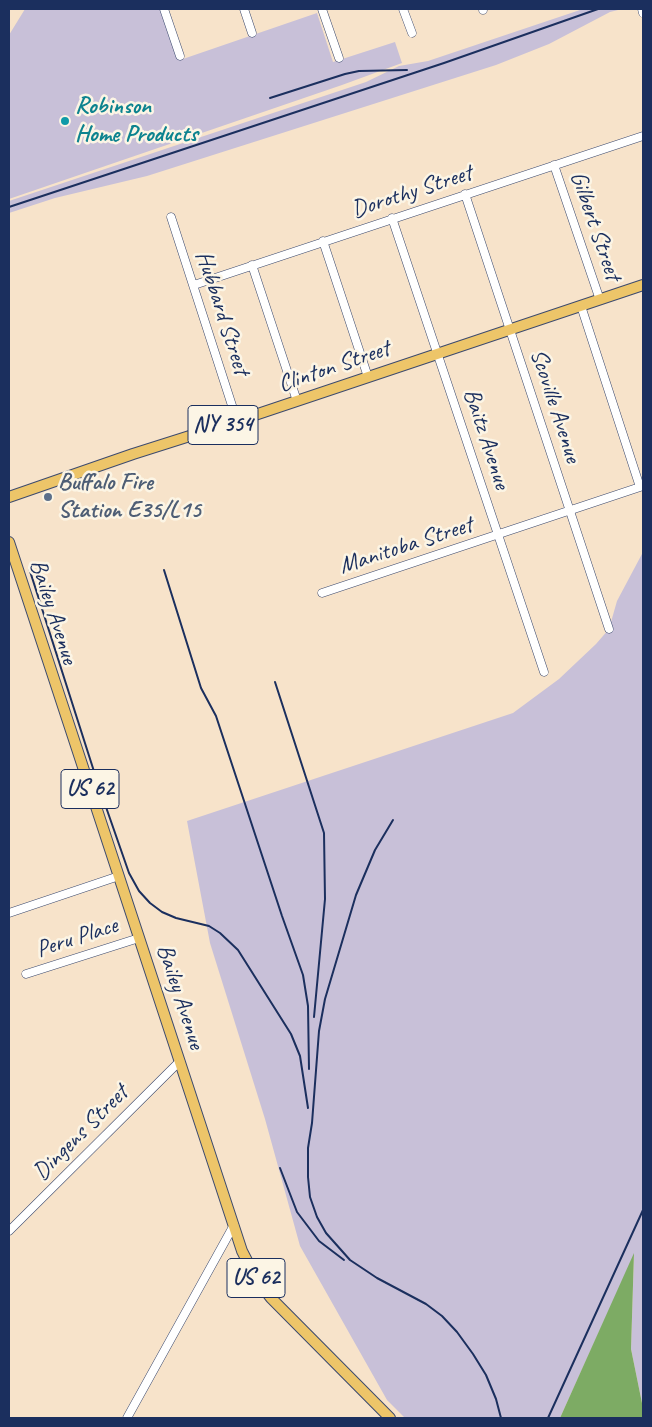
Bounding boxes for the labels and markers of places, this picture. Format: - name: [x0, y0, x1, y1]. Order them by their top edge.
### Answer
- place label: Robinson Home Products: [75, 93, 198, 149]
- marker: Robinson Home Products: [59, 115, 71, 127]
- place label: Buffalo Fire Station E35/L15: [58, 469, 201, 525]
- marker: Buffalo Fire Station E35/L15: [42, 491, 54, 503]

